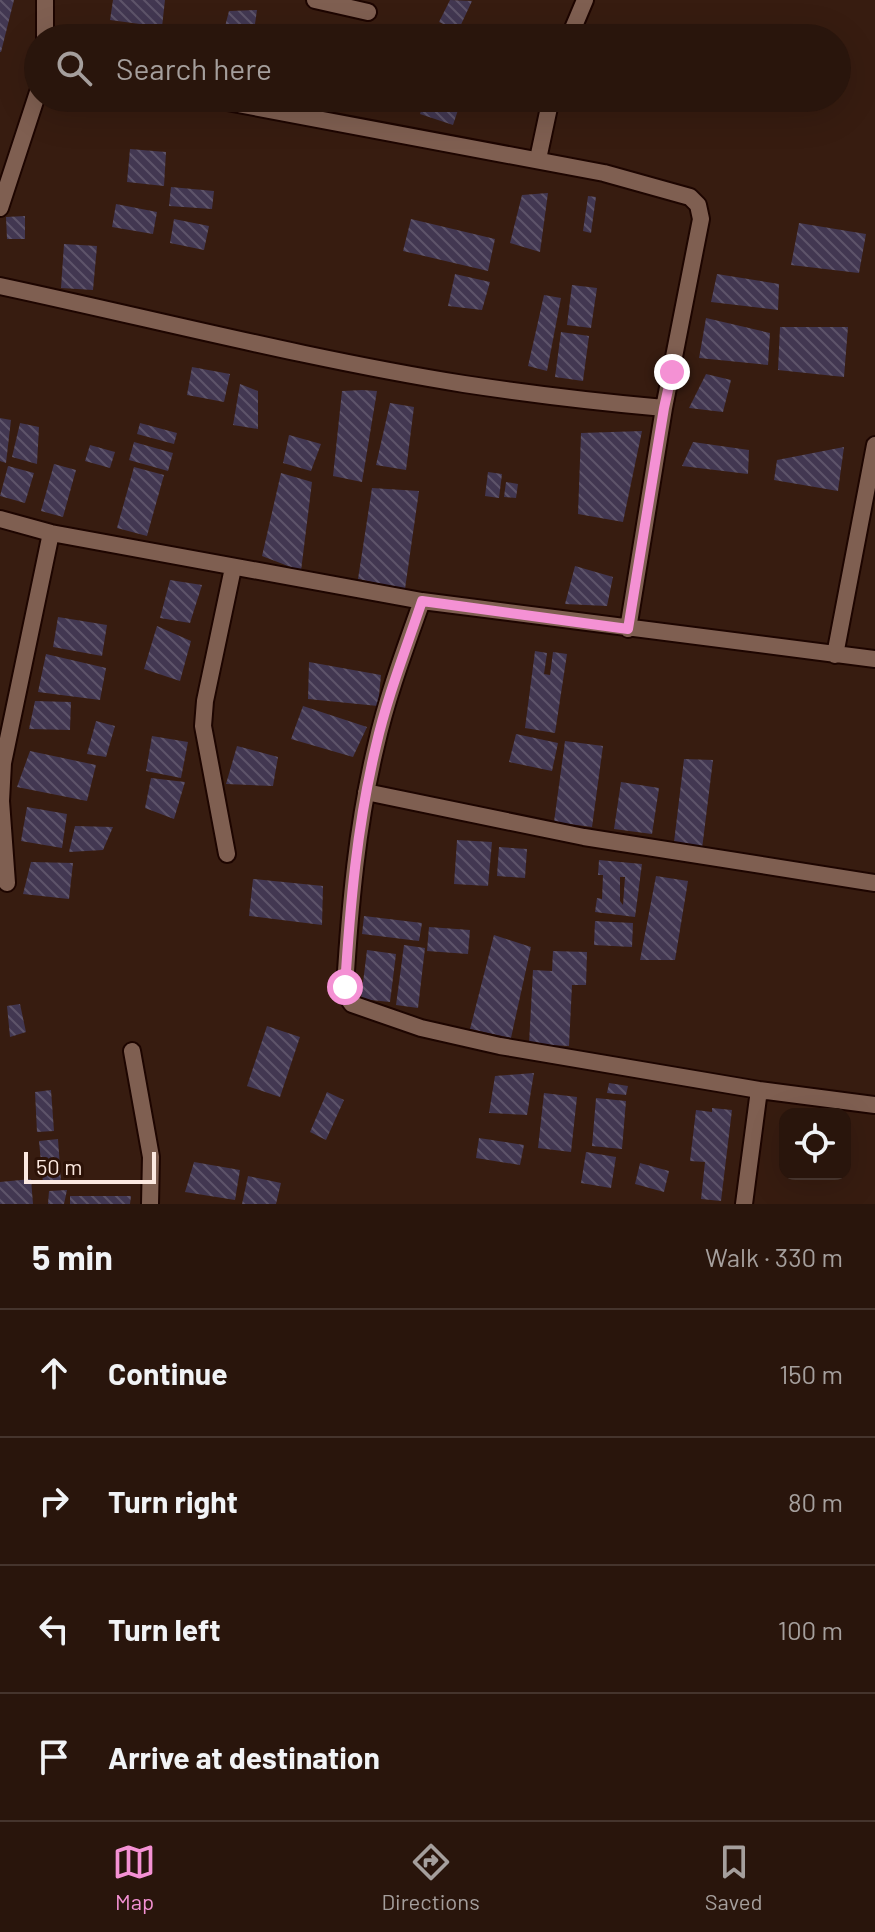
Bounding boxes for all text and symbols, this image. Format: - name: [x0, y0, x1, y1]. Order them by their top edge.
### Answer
- search box: [24, 24, 851, 112]
- icon: search: [52, 46, 96, 90]
- text: Search here: [116, 50, 272, 86]
- route end: [654, 354, 690, 390]
- route start: [327, 969, 363, 1005]
- map controls: [779, 1108, 851, 1180]
- button: locate: [779, 1108, 851, 1180]
- scale bar: [24, 1148, 156, 1184]
- text: 50 m: [36, 1153, 82, 1179]
- text: 5 min: [32, 1236, 113, 1277]
- text: Walk · 330 m: [705, 1241, 843, 1272]
- icon: ahead: [32, 1351, 76, 1395]
- text: Continue: [108, 1355, 228, 1391]
- text: 150 m: [779, 1358, 843, 1389]
- icon: right: [32, 1479, 76, 1523]
- text: Turn right: [108, 1483, 238, 1519]
- text: 80 m: [788, 1486, 843, 1517]
- icon: left: [32, 1607, 76, 1651]
- text: Turn left: [108, 1611, 221, 1647]
- text: 100 m: [778, 1614, 843, 1645]
- icon: arrive: [32, 1735, 76, 1779]
- text: Arrive at destination: [108, 1739, 380, 1775]
- tab: Map: [112, 1840, 156, 1914]
- tab: Directions: [381, 1840, 480, 1914]
- tab: Saved: [705, 1840, 762, 1914]

